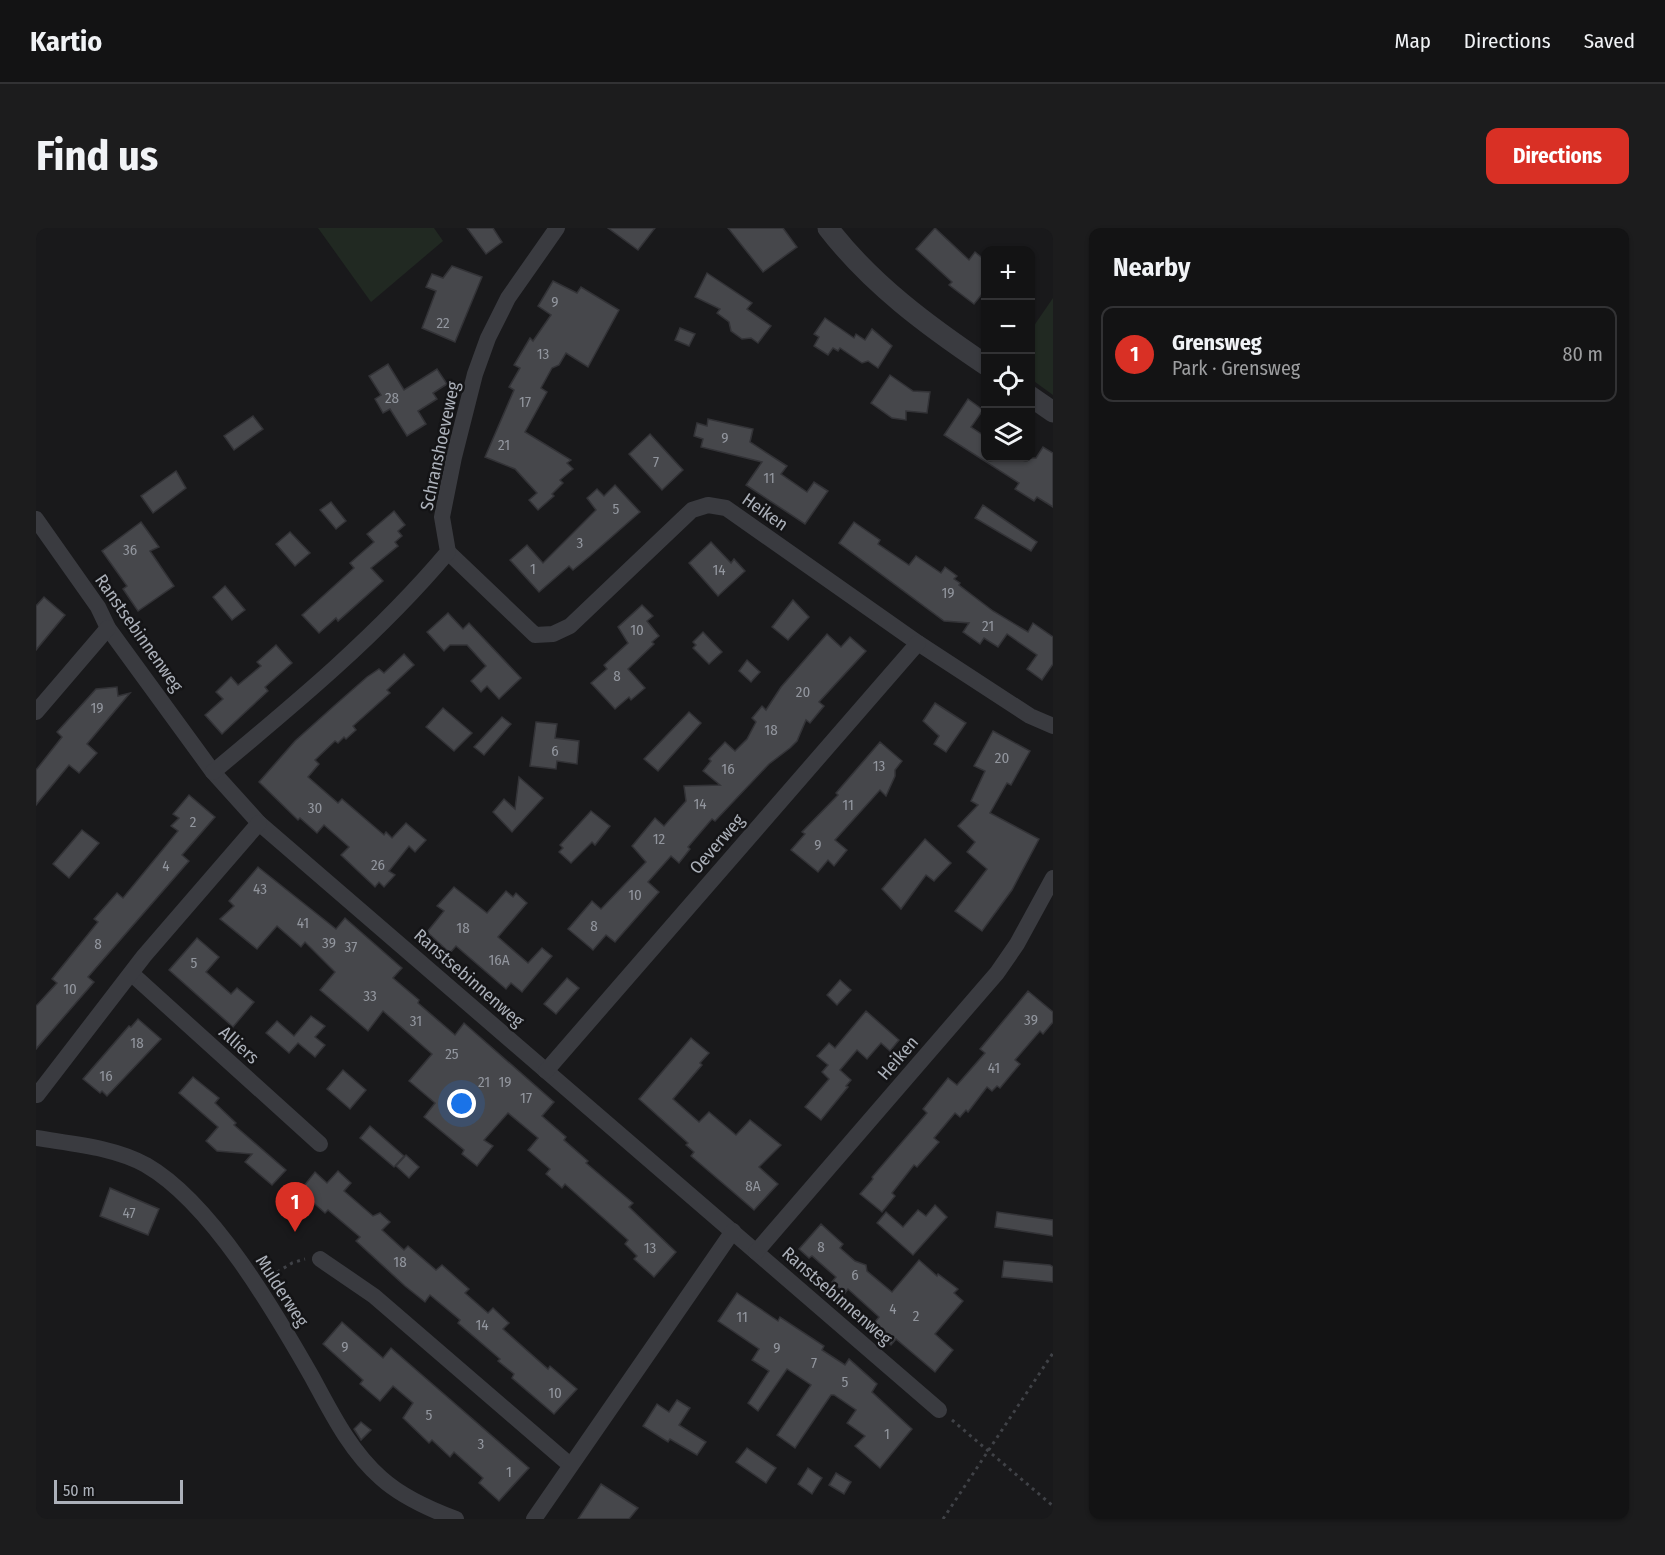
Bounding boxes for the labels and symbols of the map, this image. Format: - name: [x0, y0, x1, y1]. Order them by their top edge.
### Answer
- house number: 9: [551, 293, 559, 311]
- house number: 22: [436, 314, 450, 332]
- house number: 13: [537, 345, 550, 363]
- street label: Schranshoeveweg: [416, 379, 465, 513]
- house number: 28: [385, 389, 399, 407]
- house number: 17: [519, 393, 531, 411]
- house number: 9: [721, 429, 729, 447]
- house number: 21: [498, 436, 510, 454]
- house number: 7: [653, 453, 659, 471]
- house number: 11: [763, 469, 775, 487]
- street label: Heiken: [738, 488, 792, 536]
- house number: 5: [613, 500, 620, 518]
- house number: 3: [577, 534, 584, 552]
- house number: 36: [123, 541, 137, 559]
- house number: 1: [530, 560, 536, 578]
- house number: 14: [712, 561, 726, 579]
- street label: Ranstsebinnenweg: [90, 570, 188, 697]
- house number: 19: [941, 584, 955, 602]
- house number: 21: [982, 617, 994, 635]
- house number: 10: [630, 621, 644, 639]
- house number: 8: [613, 667, 621, 685]
- house number: 20: [796, 683, 810, 701]
- house number: 19: [90, 699, 104, 717]
- house number: 18: [764, 721, 778, 739]
- house number: 6: [551, 742, 559, 760]
- house number: 20: [995, 749, 1009, 767]
- house number: 13: [873, 757, 886, 775]
- house number: 16: [721, 760, 735, 778]
- house number: 14: [693, 795, 707, 813]
- house number: 11: [842, 796, 854, 814]
- house number: 30: [308, 799, 322, 817]
- street label: Oeverweg: [685, 809, 749, 879]
- house number: 2: [190, 813, 197, 831]
- house number: 12: [653, 830, 666, 848]
- house number: 9: [814, 836, 822, 854]
- house number: 26: [371, 856, 385, 874]
- house number: 4: [162, 857, 170, 875]
- house number: 43: [253, 880, 267, 898]
- house number: 10: [628, 886, 642, 904]
- house number: 41: [297, 914, 309, 932]
- house number: 8: [590, 917, 598, 935]
- house number: 18: [456, 919, 470, 937]
- street label: Ranstsebinnenweg: [409, 924, 529, 1032]
- house number: 39: [322, 934, 336, 952]
- house number: 8: [94, 935, 102, 953]
- house number: 37: [345, 938, 357, 956]
- house number: 16A: [488, 951, 510, 969]
- house number: 5: [191, 954, 198, 972]
- house number: 10: [63, 980, 77, 998]
- house number: 33: [363, 987, 377, 1005]
- house number: 39: [1024, 1011, 1038, 1029]
- house number: 31: [410, 1012, 422, 1030]
- street label: Alliers: [215, 1021, 264, 1069]
- street label: Heiken: [873, 1032, 923, 1084]
- house number: 18: [130, 1034, 144, 1052]
- house number: 25: [445, 1045, 459, 1063]
- house number: 41: [988, 1059, 1000, 1077]
- house number: 16: [99, 1067, 113, 1085]
- house number: 21: [478, 1073, 490, 1091]
- house number: 19: [498, 1073, 512, 1091]
- your location: [447, 1089, 476, 1118]
- house number: 17: [520, 1089, 532, 1107]
- house number: 8A: [745, 1177, 761, 1195]
- pin: 1: [276, 1182, 314, 1232]
- house number: 47: [122, 1204, 136, 1222]
- house number: 8: [817, 1238, 825, 1256]
- house number: 13: [644, 1239, 657, 1257]
- street label: Ranstsebinnenweg: [777, 1242, 897, 1350]
- street label: Mulderweg: [251, 1251, 314, 1331]
- house number: 18: [393, 1253, 407, 1271]
- house number: 6: [851, 1266, 859, 1284]
- house number: 4: [889, 1300, 897, 1318]
- house number: 2: [913, 1307, 920, 1325]
- house number: 11: [736, 1308, 748, 1326]
- house number: 14: [475, 1316, 489, 1334]
- house number: 9: [341, 1338, 349, 1356]
- house number: 9: [773, 1339, 781, 1357]
- house number: 7: [811, 1354, 817, 1372]
- house number: 5: [842, 1373, 849, 1391]
- house number: 10: [548, 1384, 562, 1402]
- house number: 5: [426, 1406, 433, 1424]
- house number: 1: [884, 1425, 890, 1443]
- house number: 3: [478, 1435, 485, 1453]
- house number: 1: [506, 1463, 512, 1481]
- scale bar: [54, 1477, 183, 1504]

